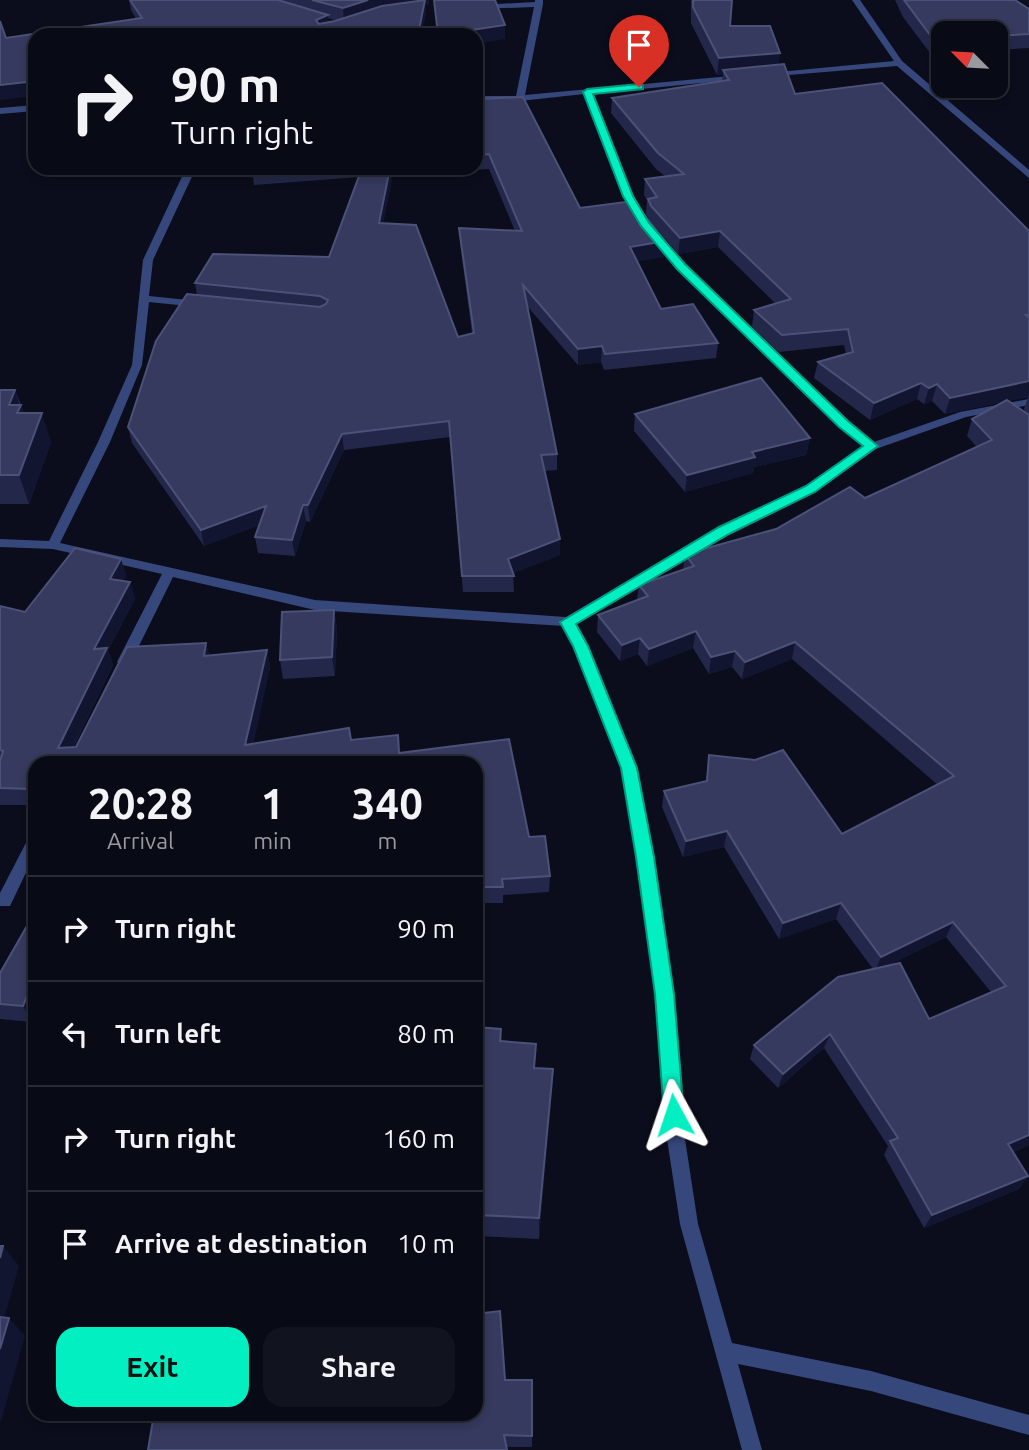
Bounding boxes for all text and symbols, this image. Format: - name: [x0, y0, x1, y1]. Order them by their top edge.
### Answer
- pin: [609, 15, 669, 87]
- north arrow: [931, 21, 1008, 98]
- map controls: [931, 21, 1008, 98]
- icon: arrive: [620, 26, 658, 64]
- icon: right: [56, 56, 147, 147]
- text: 90 m: [171, 56, 280, 111]
- text: Turn right: [171, 114, 313, 150]
- text: 20:28: [88, 780, 193, 827]
- text: 1: [261, 780, 284, 827]
- text: 340: [352, 780, 423, 827]
- text: Arrival: [107, 828, 174, 853]
- text: min: [253, 828, 292, 853]
- text: m: [377, 828, 397, 853]
- icon: right: [56, 910, 94, 948]
- text: Turn right: [115, 914, 236, 943]
- text: 90 m: [397, 914, 455, 943]
- icon: left: [56, 1015, 94, 1053]
- text: Turn left: [115, 1019, 221, 1048]
- text: 80 m: [397, 1019, 455, 1048]
- position arrow: [637, 1078, 711, 1152]
- icon: right: [56, 1120, 94, 1158]
- text: Turn right: [115, 1124, 236, 1153]
- text: 160 m: [383, 1124, 455, 1153]
- icon: arrive: [56, 1225, 94, 1263]
- text: Arrive at destination: [115, 1229, 368, 1258]
- text: 10 m: [397, 1229, 455, 1258]
- button: Exit: [56, 1327, 249, 1407]
- button: Share: [263, 1327, 455, 1407]

